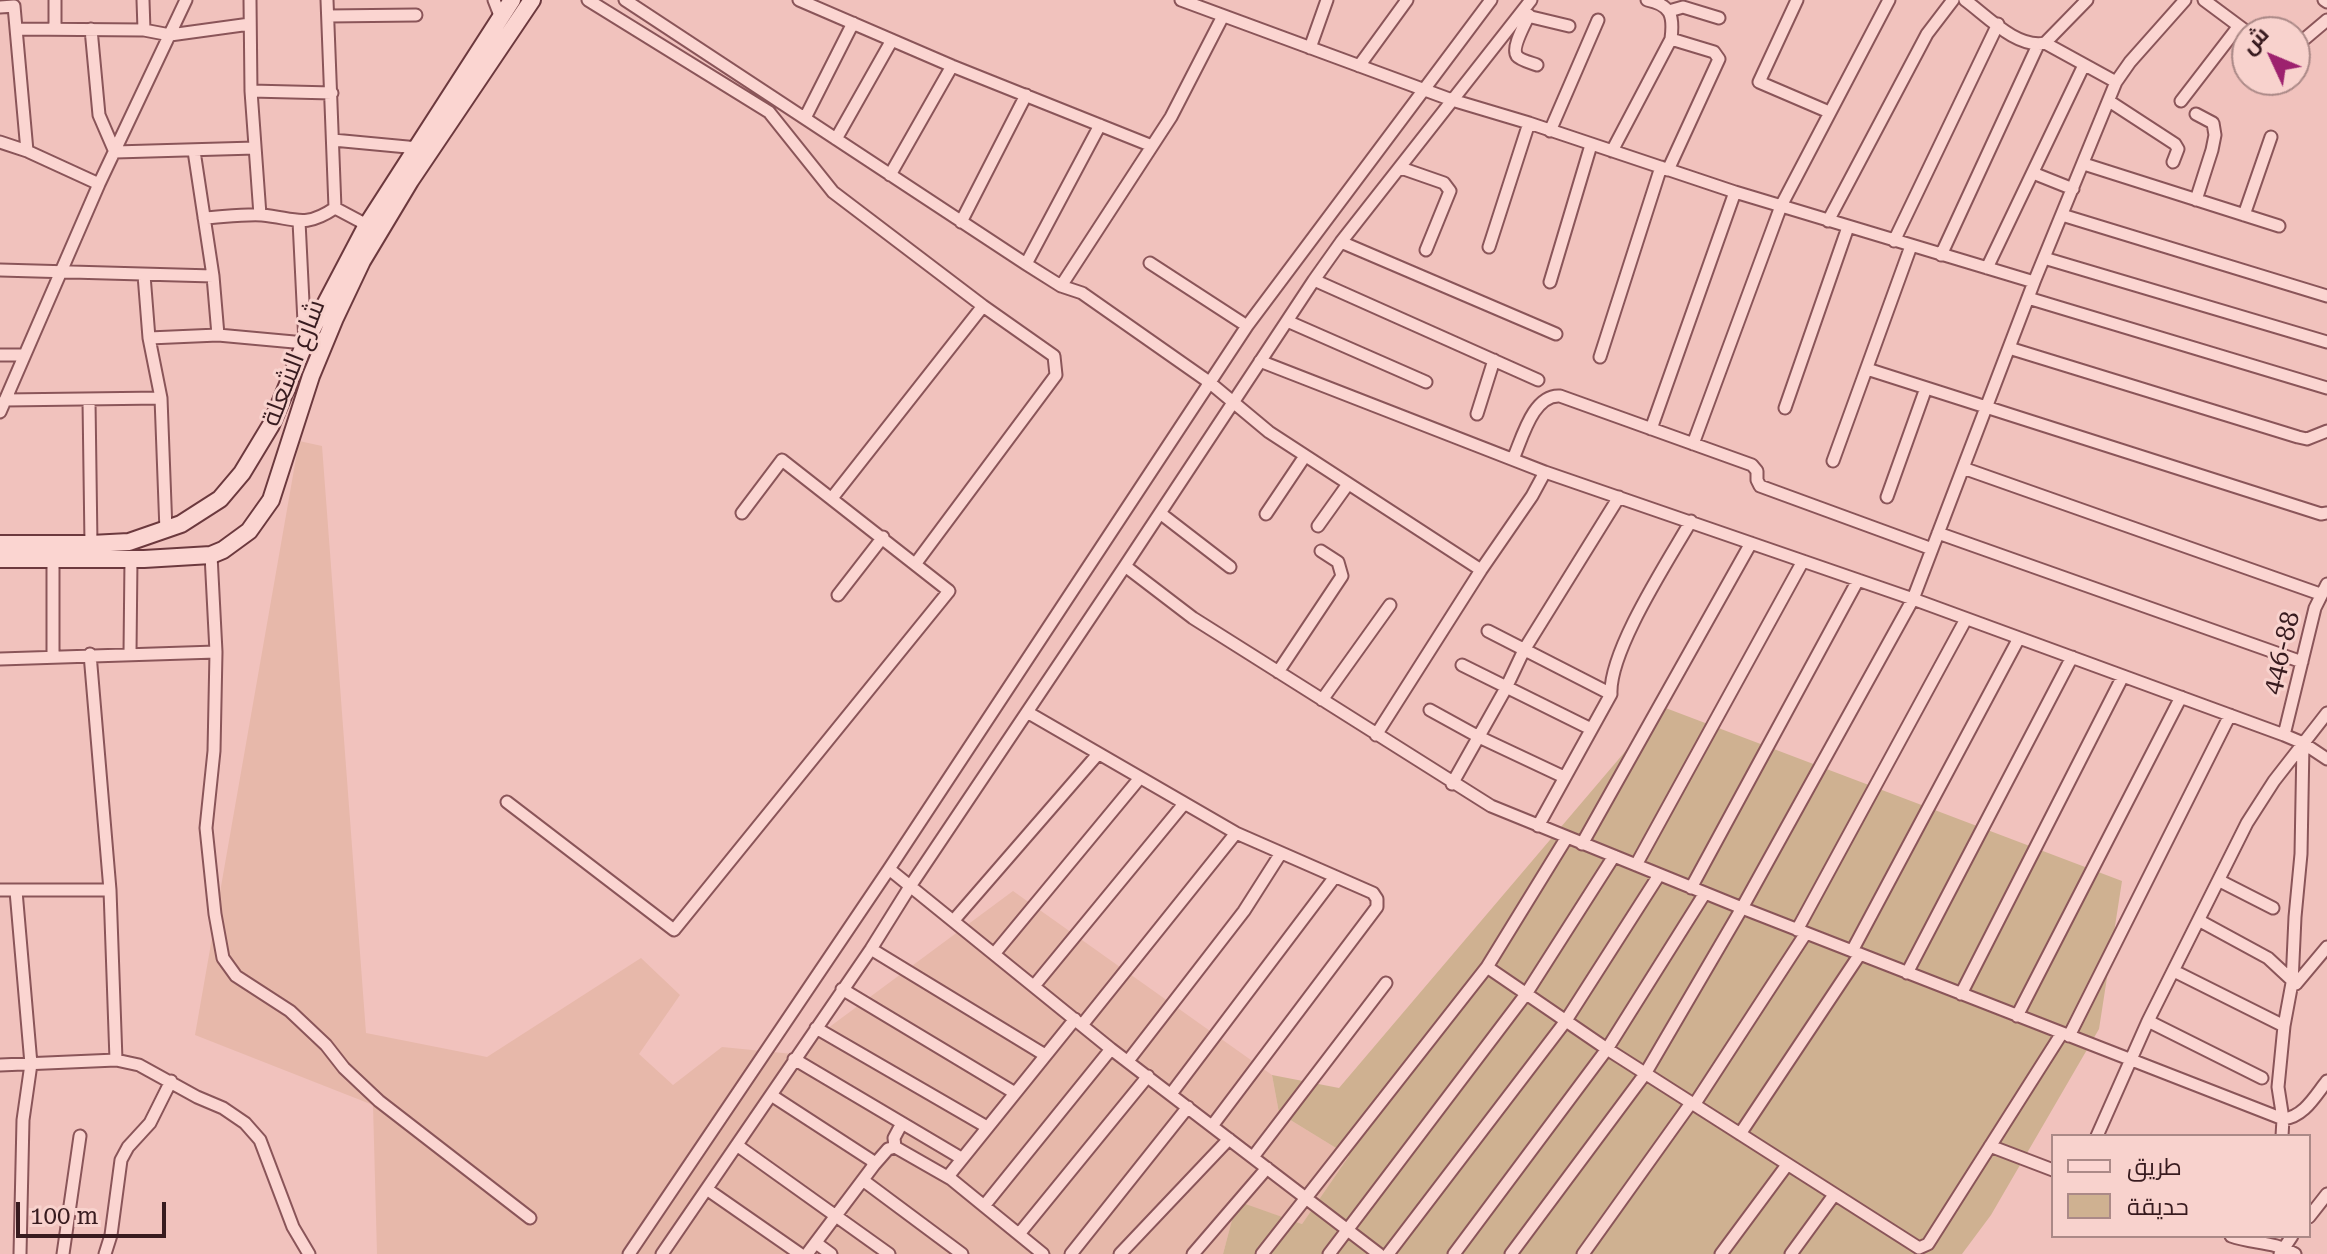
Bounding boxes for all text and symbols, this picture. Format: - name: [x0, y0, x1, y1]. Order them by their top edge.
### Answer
- north arrow: [2231, 16, 2311, 96]
- text: ش: [2236, 22, 2274, 59]
- street label: شارع الشعلة: [256, 295, 332, 431]
- street label: 446-88: [2257, 608, 2307, 698]
- legend: [2051, 1134, 2311, 1238]
- text: طريق: [2127, 1153, 2182, 1181]
- scale bar: [20, 1186, 170, 1236]
- text: حديقة: [2127, 1193, 2189, 1221]
- text: 100 m: [30, 1202, 98, 1230]

